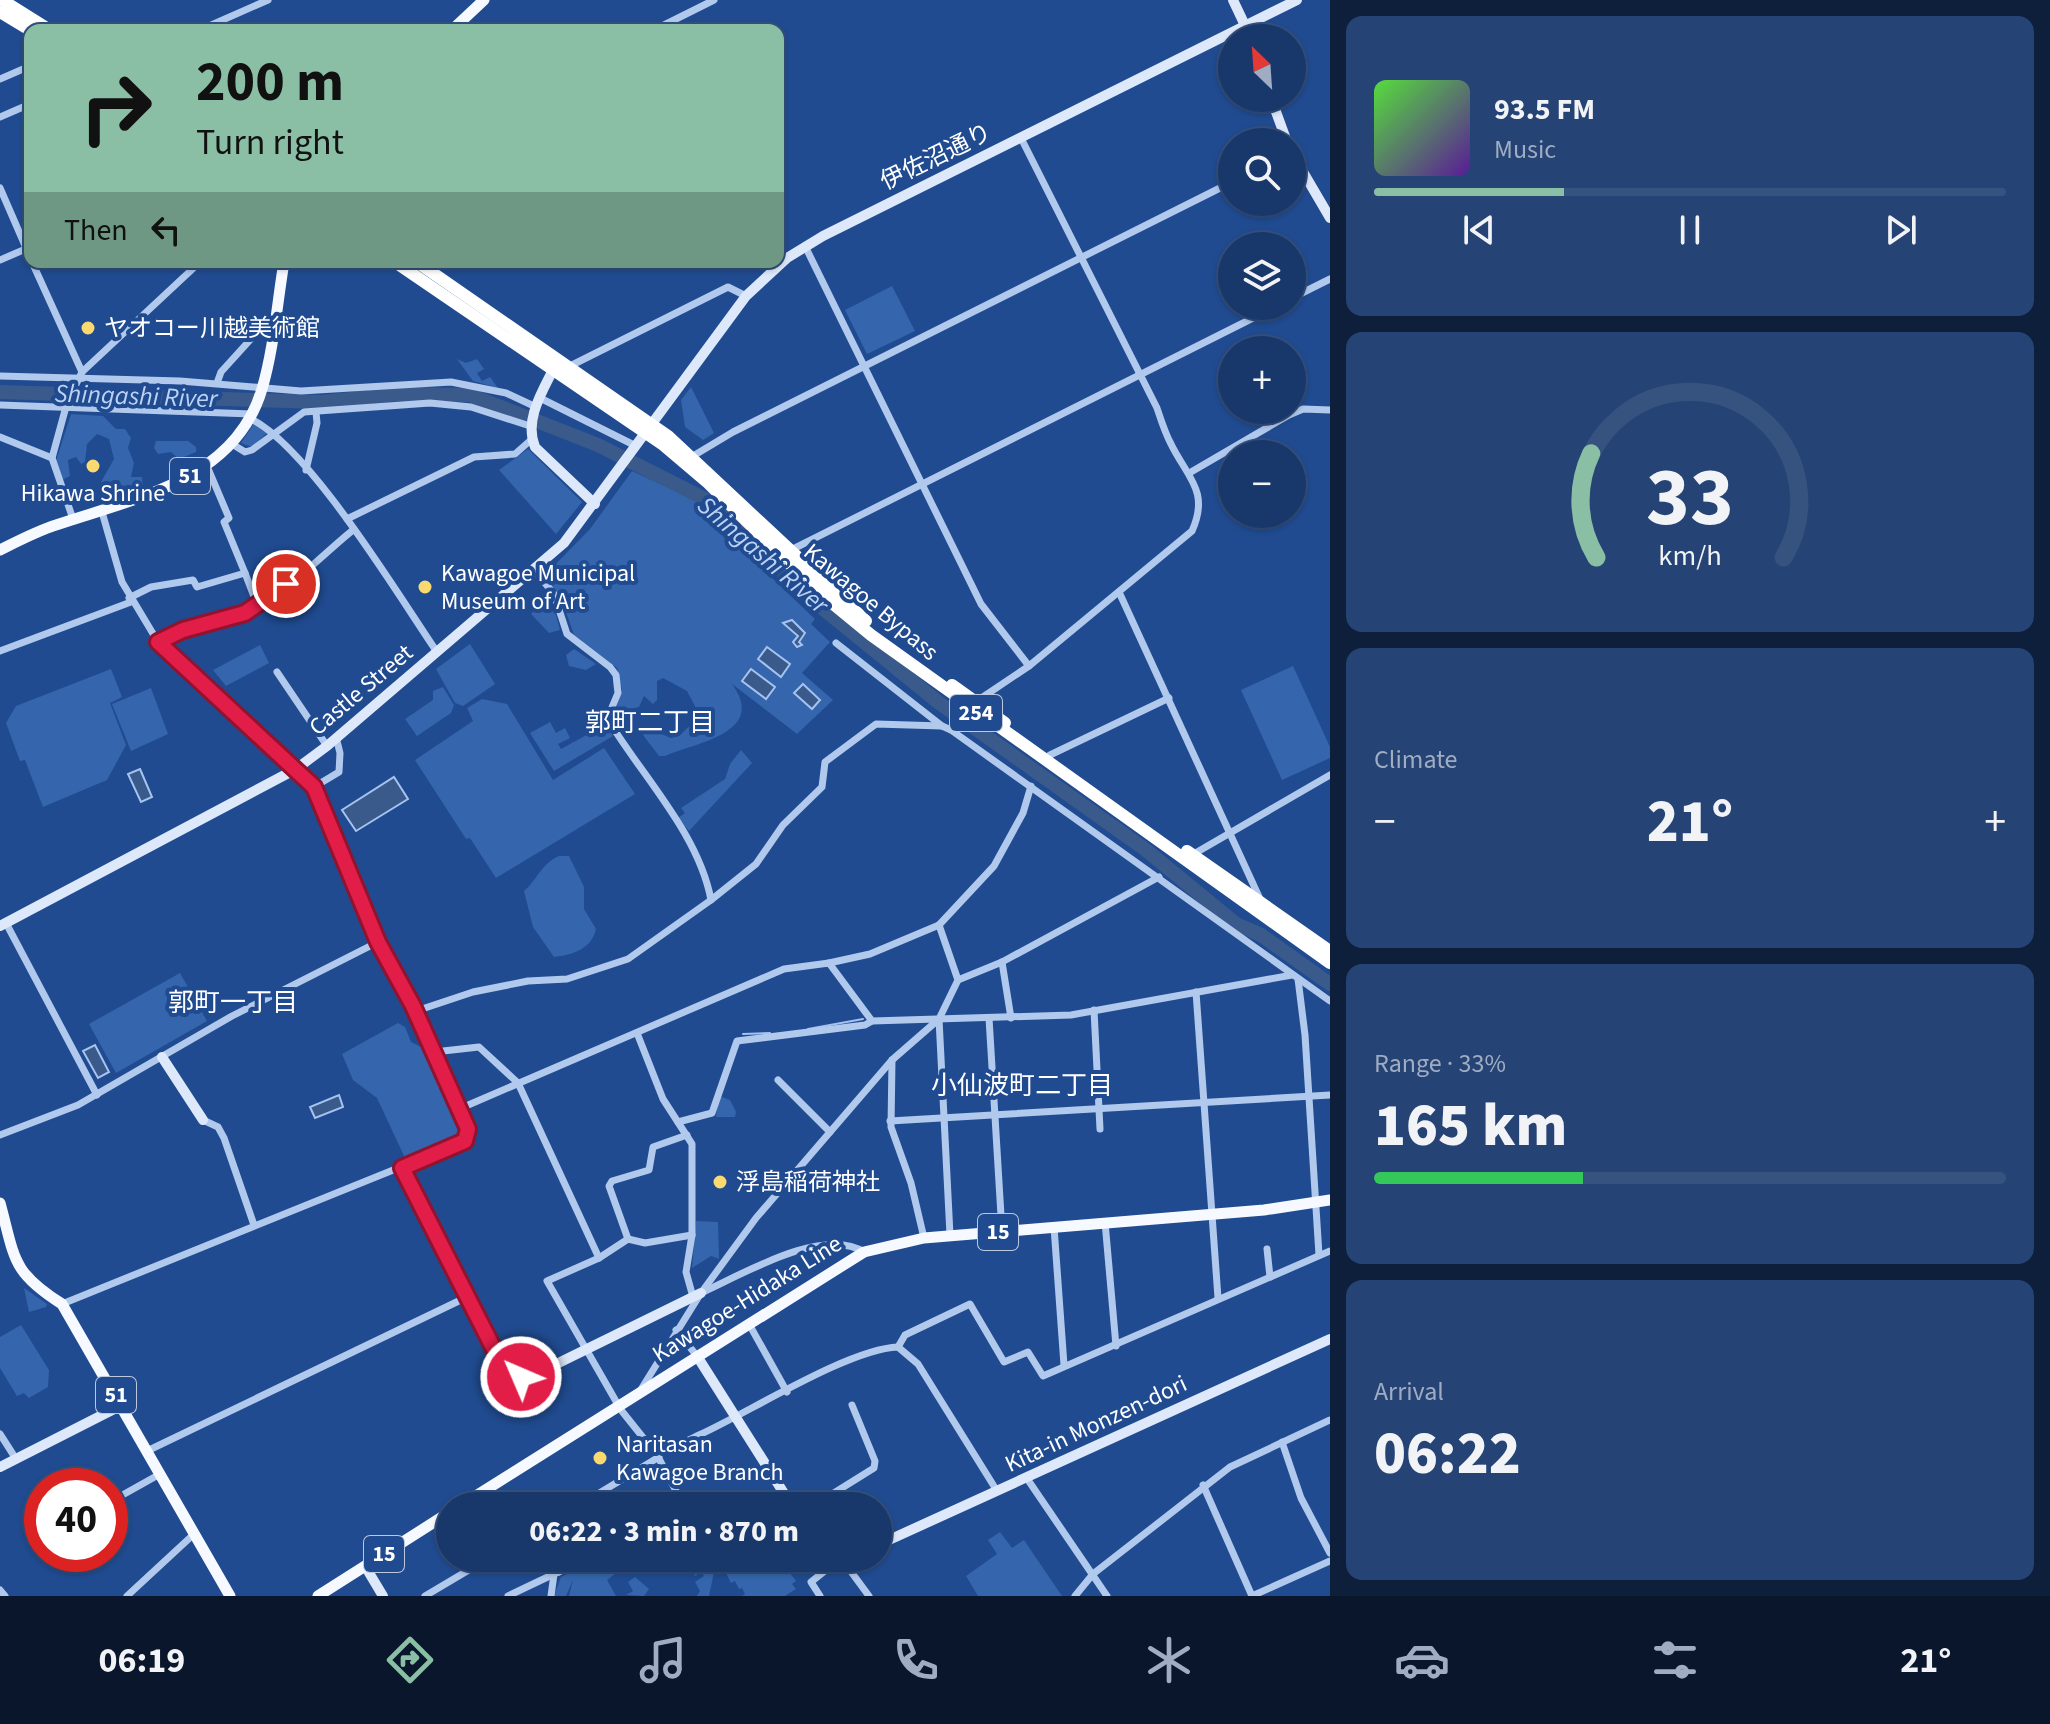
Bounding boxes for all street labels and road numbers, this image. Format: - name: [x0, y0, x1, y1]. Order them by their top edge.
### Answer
- street label: 伊佐沼通り: [874, 115, 998, 199]
- road number: 51: [170, 458, 210, 494]
- street label: Kawagoe Bypass: [796, 535, 946, 669]
- street label: Castle Street: [301, 636, 421, 744]
- road number: 254: [950, 695, 1002, 731]
- road number: 15: [978, 1214, 1018, 1250]
- street label: Kawagoe-Hidaka Line: [645, 1227, 849, 1371]
- street label: Kita-in Monzen-dori: [999, 1366, 1193, 1482]
- road number: 51: [96, 1377, 136, 1413]
- road number: 15: [364, 1536, 404, 1572]

